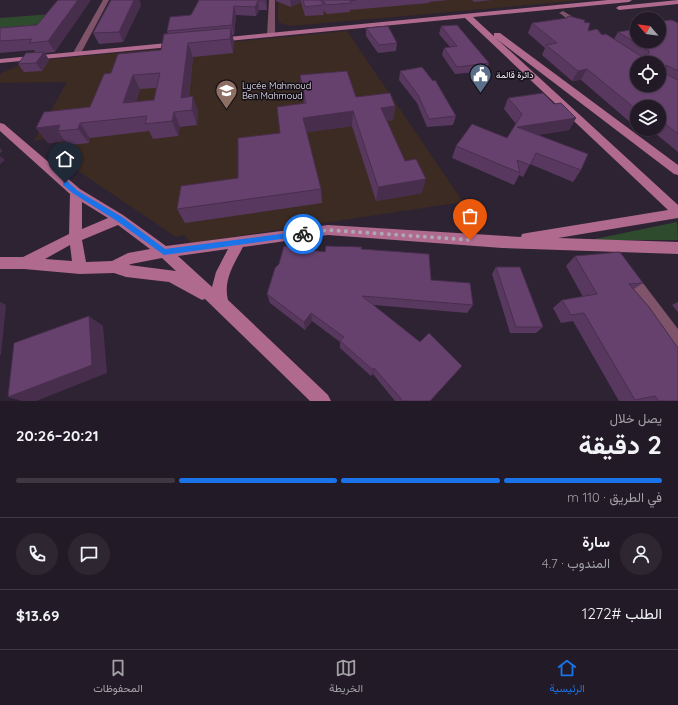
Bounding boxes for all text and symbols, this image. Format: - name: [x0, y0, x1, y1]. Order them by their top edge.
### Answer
- north arrow: [630, 12, 666, 48]
- map controls: [630, 12, 666, 136]
- button: locate: [630, 56, 666, 92]
- public building icon: دائرة قالمة: [468, 62, 494, 95]
- place label: دائرة قالمة: [496, 69, 533, 81]
- school or university icon: Lycée Mahmoud Ben Mahmoud: [213, 78, 239, 111]
- place label: Lycée Mahmoud Ben Mahmoud: [242, 80, 311, 101]
- button: layers: [630, 100, 666, 136]
- pin: [48, 142, 82, 183]
- icon: home: [54, 148, 76, 170]
- pin: [453, 199, 487, 240]
- icon: bag: [459, 205, 481, 227]
- courier: [283, 214, 323, 254]
- icon: bike: [292, 223, 314, 245]
- text: يصل خلال: [610, 410, 662, 426]
- text: 20:21–20:26: [16, 426, 99, 445]
- text: 2 دقيقة: [579, 428, 662, 461]
- text: في الطريق · 110 m: [567, 489, 662, 505]
- text: سارة: [582, 532, 610, 551]
- button: phone: [16, 533, 58, 575]
- button: chat: [68, 533, 110, 575]
- button: person: [620, 533, 662, 575]
- text: المندوب · 4.7: [542, 555, 610, 571]
- text: الطلب #1272: [582, 604, 662, 623]
- text: $13.69: [16, 606, 59, 625]
- tab: المحفوظات: [93, 657, 143, 698]
- tab: الخريطة: [329, 657, 363, 698]
- tab: الرئيسية: [549, 657, 585, 698]

